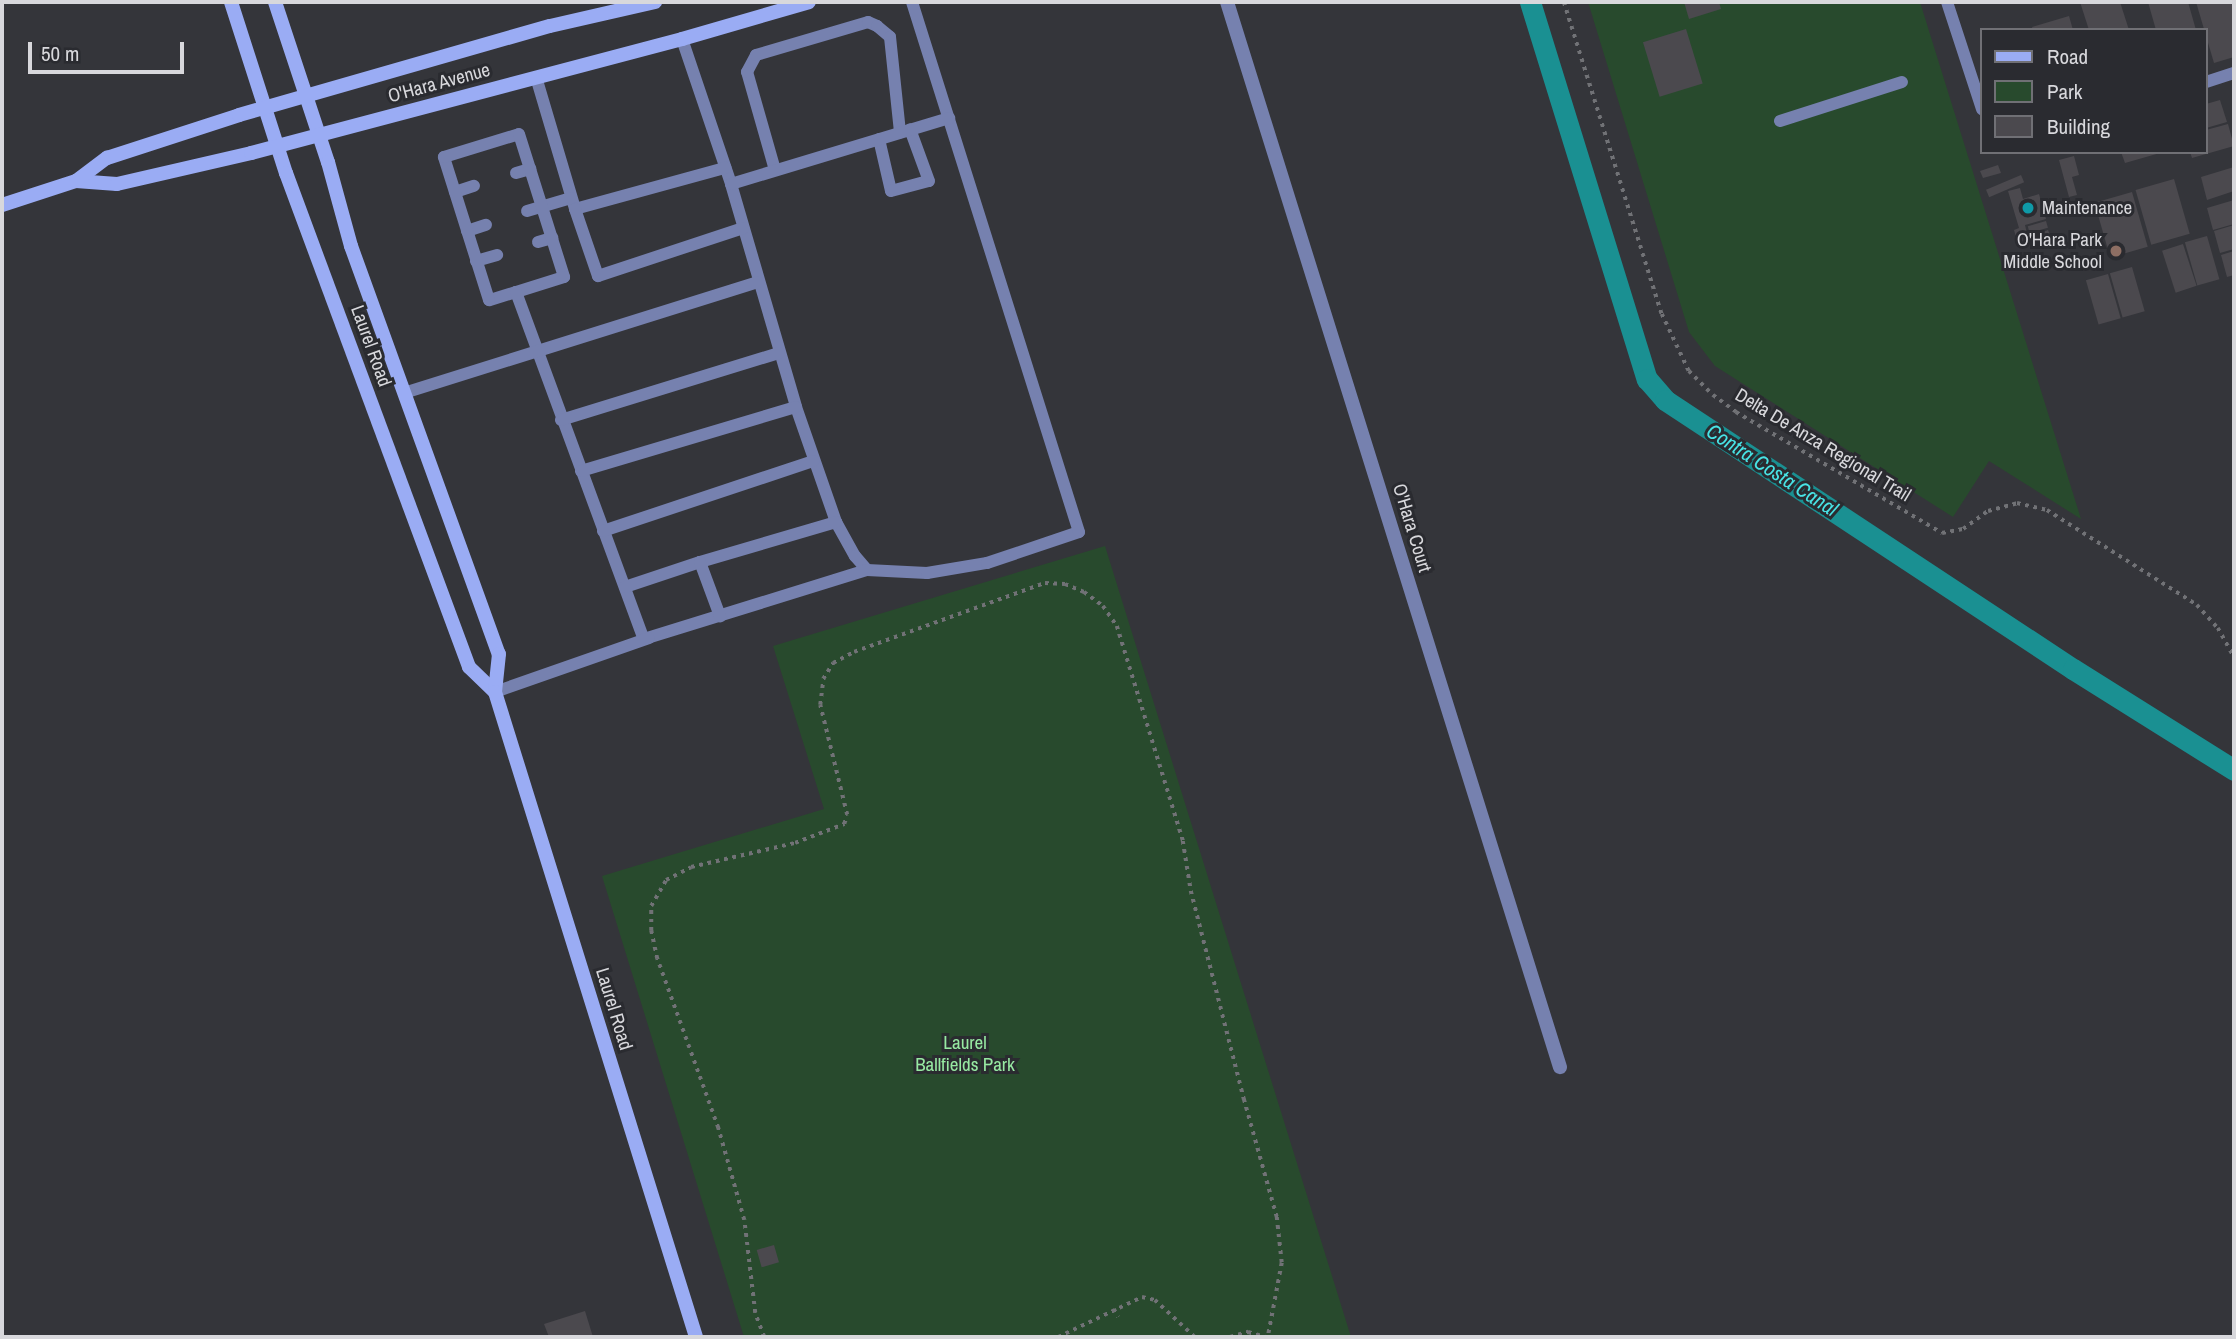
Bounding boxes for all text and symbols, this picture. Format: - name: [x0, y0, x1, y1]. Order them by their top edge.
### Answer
- scale bar: [32, 28, 187, 72]
- legend: [1980, 28, 2208, 154]
- text: 50 m: [41, 39, 79, 68]
- text: Road: [2047, 42, 2088, 71]
- street label: O'Hara Avenue: [385, 58, 493, 108]
- text: Park: [2047, 77, 2082, 106]
- text: Building: [2047, 112, 2110, 141]
- place label: Maintenance: [2042, 197, 2132, 219]
- marker: Maintenance: [2020, 200, 2036, 216]
- place label: O'Hara Park Middle School: [2003, 229, 2102, 273]
- marker: O'Hara Park Middle School: [2108, 243, 2124, 259]
- street label: Laurel Road: [346, 302, 396, 390]
- street label: Delta De Anza Regional Trail: [1731, 383, 1915, 507]
- water label: Contra Costa Canal: [1702, 418, 1842, 522]
- street label: O'Hara Court: [1388, 481, 1436, 575]
- street label: Laurel Road: [591, 965, 637, 1053]
- park label: Laurel Ballfields Park: [915, 1032, 1015, 1076]

